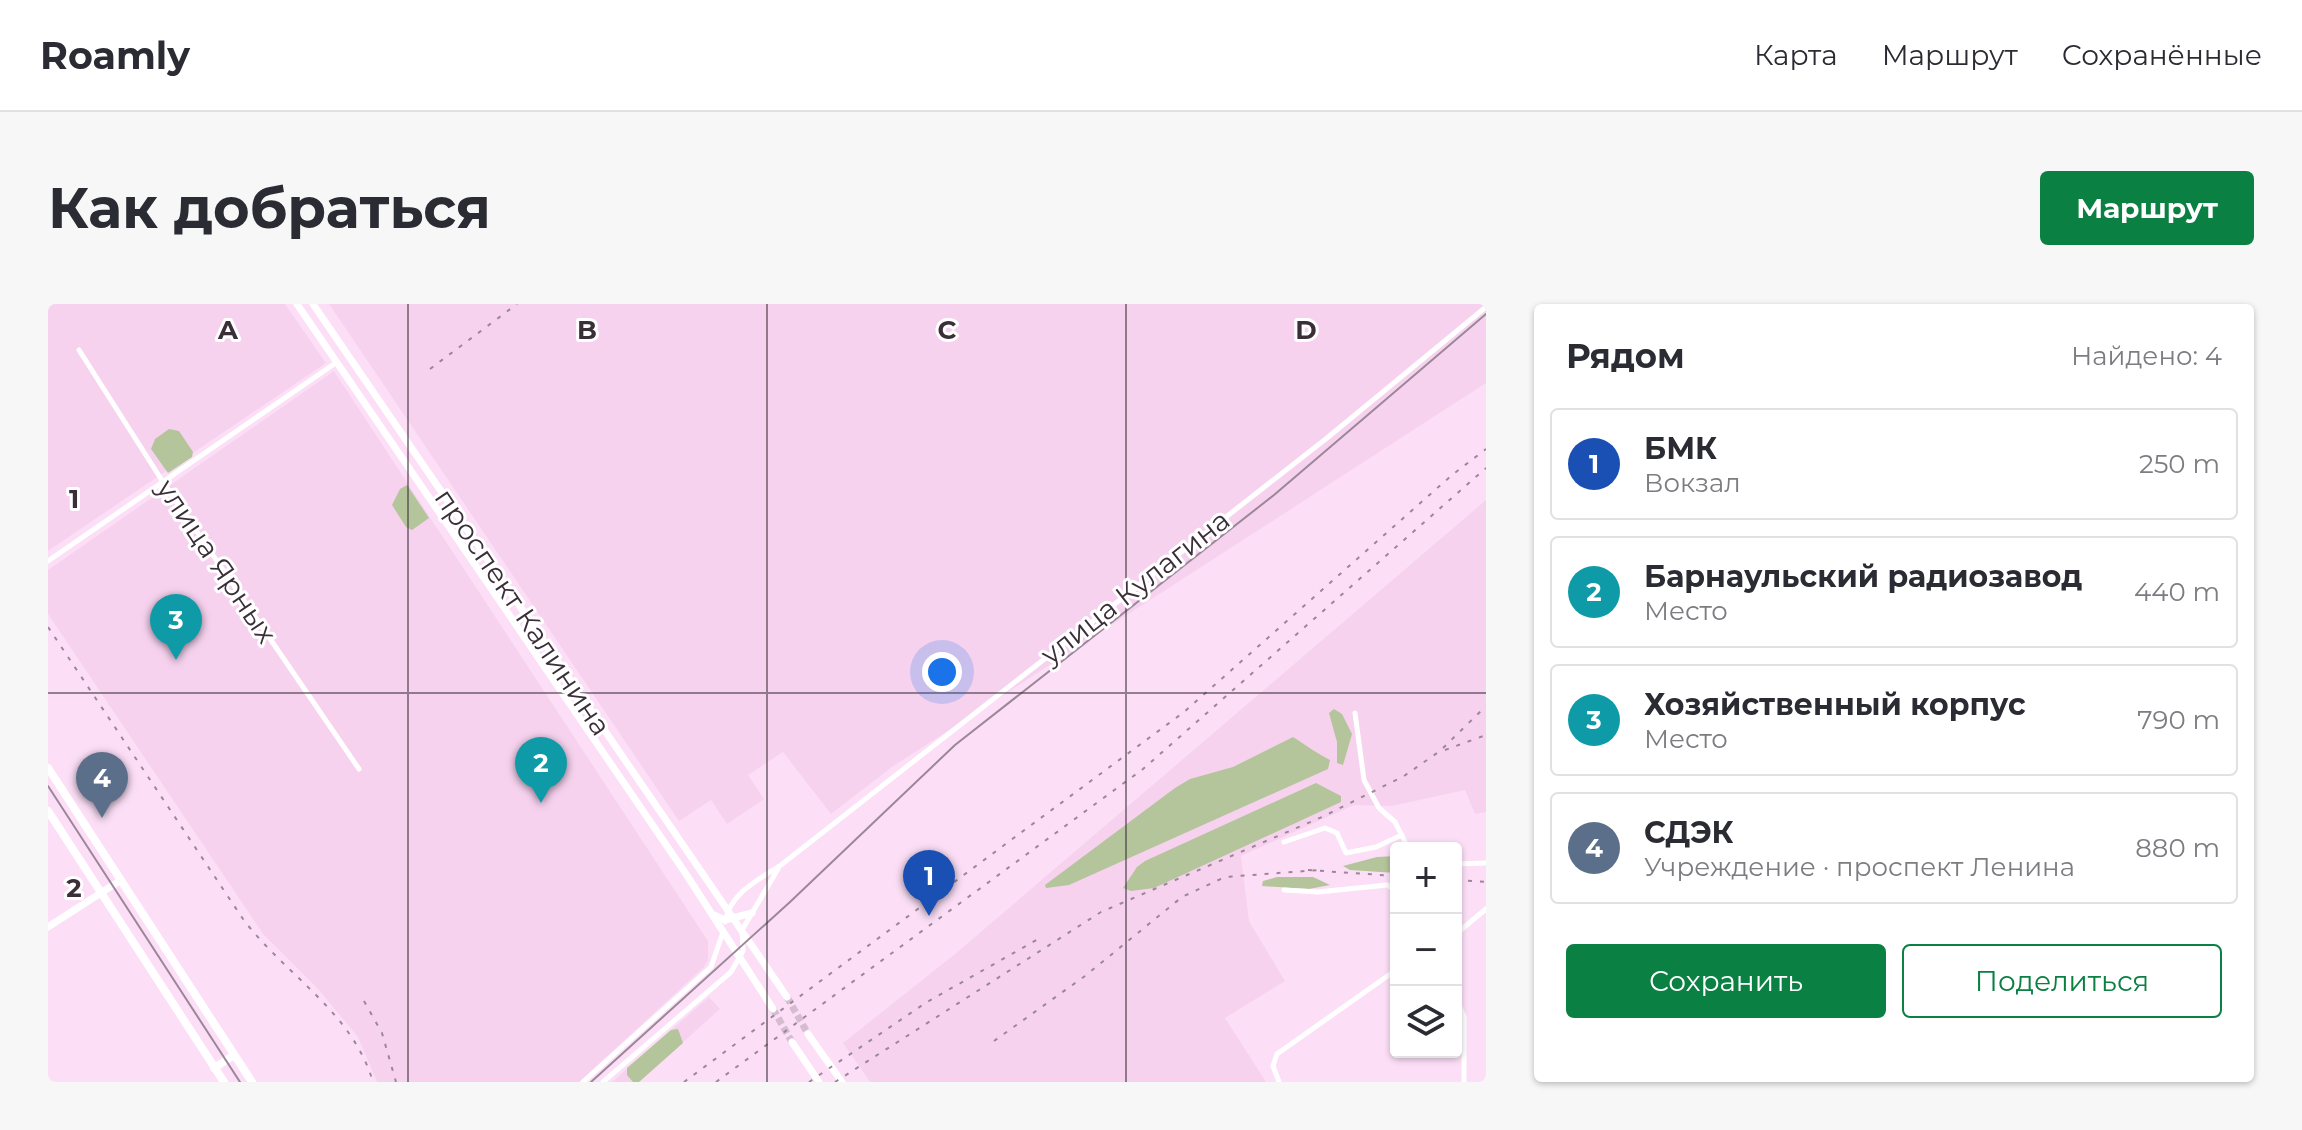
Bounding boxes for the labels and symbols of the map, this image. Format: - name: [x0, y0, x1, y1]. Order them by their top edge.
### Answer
- text: A: [217, 314, 239, 346]
- text: B: [577, 314, 597, 346]
- text: C: [938, 314, 957, 346]
- text: D: [1295, 314, 1317, 346]
- street label: улица Ярных: [149, 472, 284, 650]
- street label: проспект Калинина: [428, 482, 618, 742]
- text: 1: [69, 483, 79, 515]
- street label: улица Кулагина: [1033, 503, 1236, 672]
- pin: 3: [150, 594, 202, 660]
- your location: [922, 652, 962, 692]
- pin: 2: [515, 737, 567, 803]
- pin: 4: [76, 752, 128, 818]
- pin: 1: [903, 850, 955, 916]
- text: 2: [66, 872, 82, 904]

